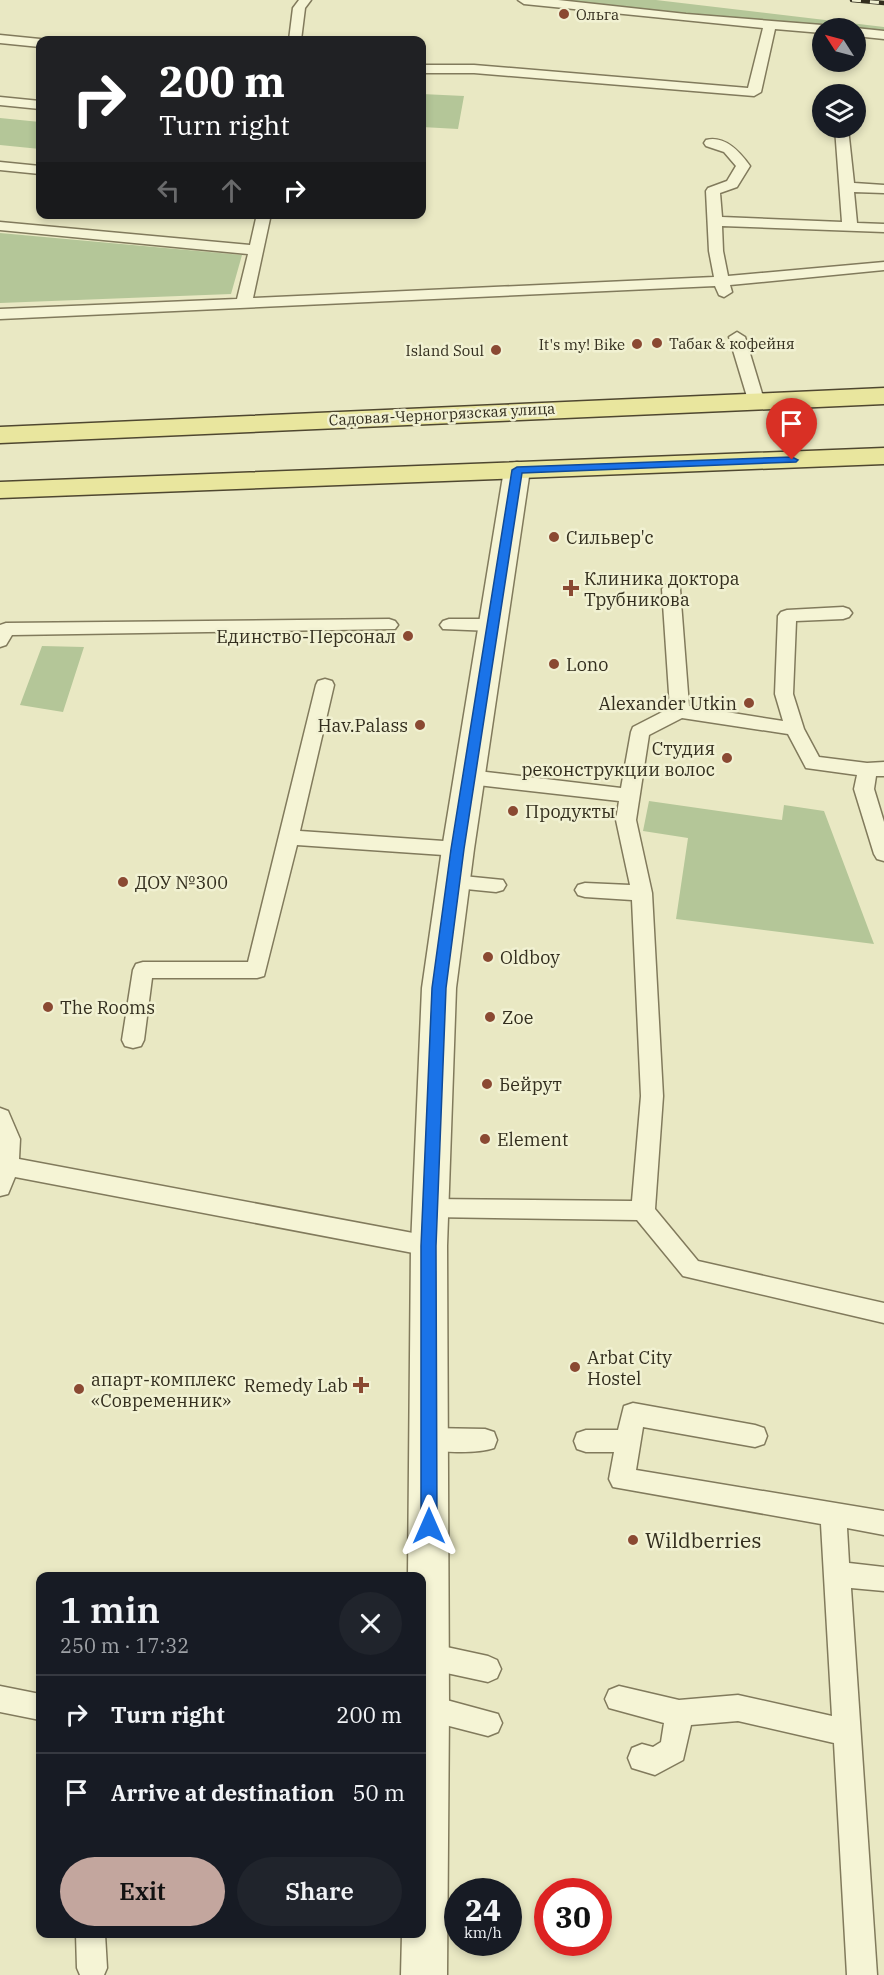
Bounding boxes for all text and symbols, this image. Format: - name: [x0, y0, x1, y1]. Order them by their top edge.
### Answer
- place label: Ольга: [576, 5, 619, 24]
- marker: Ольга: [557, 7, 571, 21]
- north arrow: [812, 18, 866, 72]
- map controls: [812, 18, 866, 138]
- text: 200 m: [159, 54, 285, 109]
- icon: right: [60, 60, 138, 138]
- button: layers: [812, 84, 866, 138]
- text: Turn right: [159, 107, 290, 142]
- icon: left: [152, 174, 185, 207]
- icon: ahead: [215, 174, 248, 207]
- icon: right: [278, 174, 311, 207]
- place label: Табак & кофейня: [669, 334, 795, 353]
- place label: It's my! Bike: [539, 335, 625, 354]
- marker: Табак & кофейня: [650, 336, 664, 350]
- marker: It's my! Bike: [630, 337, 644, 351]
- place label: Island Soul: [406, 341, 484, 360]
- marker: Island Soul: [489, 343, 503, 357]
- pin: [766, 398, 817, 460]
- street label: Садовая-Черногрязская улица: [328, 399, 556, 429]
- icon: arrive: [775, 407, 808, 440]
- place label: Сильвер'с: [566, 526, 654, 549]
- marker: Сильвер'с: [547, 530, 561, 544]
- place label: Клиника доктора Трубникова: [584, 567, 740, 611]
- marker: Клиника доктора Трубникова: [562, 579, 580, 597]
- place label: Единство-Персонал: [216, 625, 396, 648]
- marker: Единство-Персонал: [401, 629, 415, 643]
- place label: Lono: [566, 653, 609, 676]
- marker: Lono: [547, 657, 561, 671]
- place label: Alexander Utkin: [599, 692, 737, 715]
- marker: Alexander Utkin: [742, 696, 756, 710]
- place label: Hav.Palass: [317, 714, 408, 737]
- marker: Hav.Palass: [413, 718, 427, 732]
- place label: Студия реконструкции волос: [521, 737, 715, 781]
- marker: Студия реконструкции волос: [720, 751, 734, 765]
- place label: Продукты: [525, 800, 615, 823]
- marker: Продукты: [506, 804, 520, 818]
- place label: ДОУ №300: [135, 871, 228, 894]
- marker: ДОУ №300: [116, 875, 130, 889]
- place label: Oldboy: [500, 946, 560, 969]
- marker: Oldboy: [481, 950, 495, 964]
- place label: The Rooms: [60, 996, 155, 1019]
- marker: The Rooms: [41, 1000, 55, 1014]
- place label: Zoe: [502, 1006, 533, 1029]
- marker: Zoe: [483, 1010, 497, 1024]
- place label: Бейрут: [499, 1073, 562, 1096]
- marker: Бейрут: [480, 1077, 494, 1091]
- place label: Element: [497, 1128, 568, 1151]
- marker: Element: [478, 1132, 492, 1146]
- place label: Arbat City Hostel: [587, 1346, 672, 1390]
- marker: Arbat City Hostel: [568, 1360, 582, 1374]
- place label: апарт-комплекс «Современник»: [91, 1368, 236, 1412]
- place label: Remedy Lab: [244, 1374, 348, 1397]
- marker: Remedy Lab: [352, 1376, 370, 1394]
- marker: апарт-комплекс «Современник»: [72, 1382, 86, 1396]
- position arrow: [397, 1494, 461, 1558]
- place label: Wildberries: [645, 1526, 761, 1554]
- marker: Wildberries: [626, 1533, 640, 1547]
- text: 1 min: [60, 1586, 160, 1633]
- button: close: [339, 1592, 402, 1655]
- text: 250 m · 17:32: [60, 1632, 189, 1659]
- icon: right: [60, 1698, 93, 1731]
- text: Turn right: [111, 1700, 225, 1729]
- text: 200 m: [336, 1700, 402, 1729]
- icon: arrive: [60, 1776, 93, 1809]
- text: Arrive at destination: [111, 1778, 334, 1807]
- text: 50 m: [352, 1778, 405, 1807]
- button: Exit: [60, 1857, 225, 1926]
- button: Share: [237, 1857, 402, 1926]
- speed limit sign: 30: [534, 1878, 612, 1956]
- text: 24: [465, 1890, 501, 1929]
- text: km/h: [464, 1923, 502, 1942]

